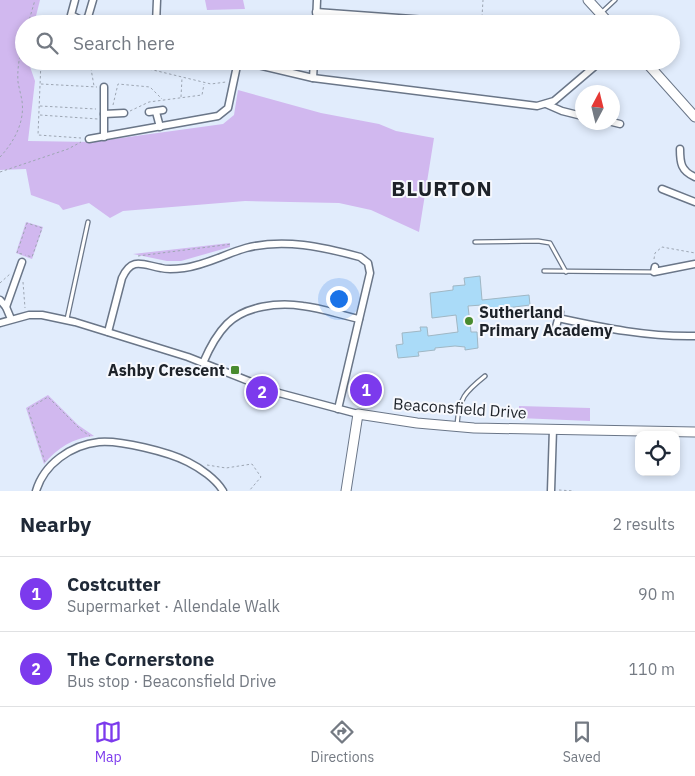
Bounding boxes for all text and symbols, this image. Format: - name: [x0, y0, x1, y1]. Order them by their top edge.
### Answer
- search box: [15, 15, 680, 70]
- icon: search: [33, 29, 61, 57]
- text: Search here: [73, 31, 175, 55]
- north arrow: [575, 85, 620, 130]
- district label: BLURTON: [391, 174, 493, 202]
- your location: [326, 286, 352, 312]
- place label: Sutherland Primary Academy: [479, 302, 613, 340]
- marker: Sutherland Primary Academy: [463, 315, 475, 327]
- place label: Ashby Crescent: [108, 360, 225, 380]
- marker: Ashby Crescent: [229, 364, 241, 376]
- pin: 1: [350, 371, 382, 409]
- pin: 2: [246, 373, 278, 411]
- street label: Beaconsfield Drive: [393, 393, 528, 423]
- map controls: [635, 431, 680, 476]
- button: locate: [635, 431, 680, 476]
- text: Nearby: [20, 510, 91, 538]
- text: 2 results: [612, 514, 675, 534]
- text: Costcutter: [67, 572, 161, 596]
- text: 1: [31, 584, 41, 604]
- text: 90 m: [638, 584, 675, 604]
- text: Supermarket · Allendale Walk: [67, 596, 280, 616]
- text: The Cornerstone: [67, 647, 214, 671]
- text: 2: [31, 659, 41, 679]
- text: 110 m: [628, 659, 675, 679]
- text: Bus stop · Beaconsfield Drive: [67, 671, 276, 691]
- tab: Map: [94, 718, 122, 766]
- tab: Directions: [311, 718, 374, 766]
- tab: Saved: [563, 718, 601, 766]

